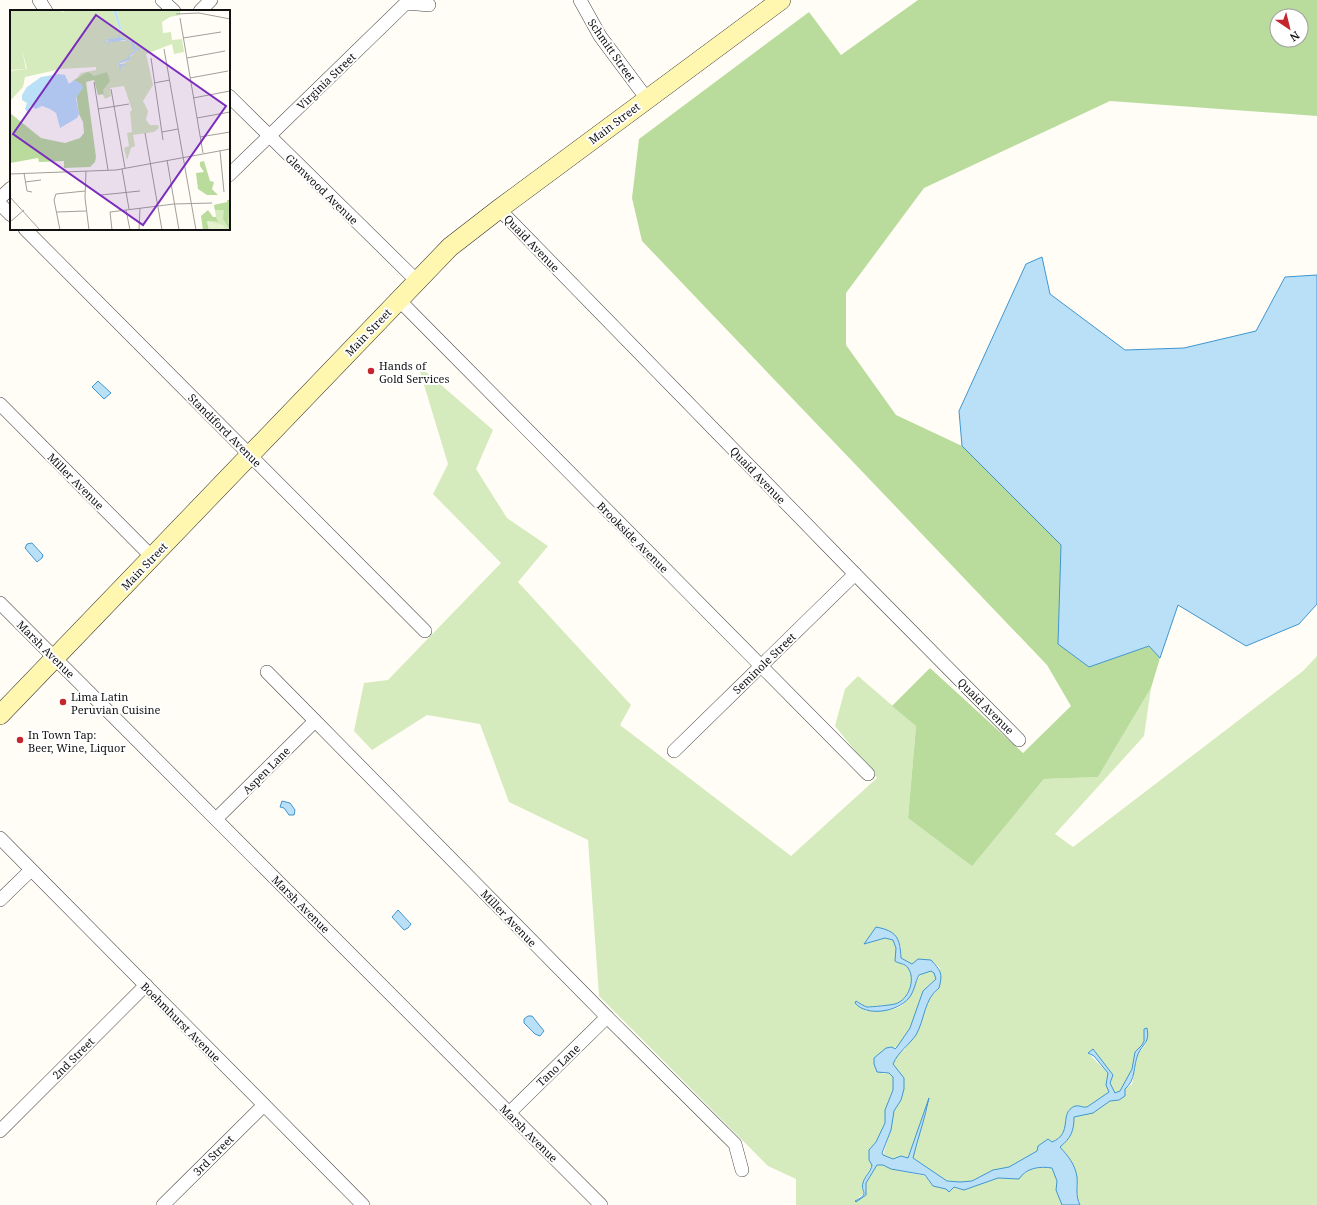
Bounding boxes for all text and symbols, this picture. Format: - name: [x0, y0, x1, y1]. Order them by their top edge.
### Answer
- north arrow: [1269, 8, 1309, 48]
- inset map: [10, 10, 230, 230]
- street label: Schmitt Street: [585, 16, 639, 85]
- text: N: [1287, 28, 1303, 45]
- street label: Virginia Street: [293, 49, 359, 113]
- street label: Main Street: [585, 99, 643, 147]
- street label: Glenwood Avenue: [282, 150, 362, 228]
- street label: Quaid Avenue: [501, 211, 563, 275]
- street label: Main Street: [342, 305, 395, 359]
- place label: Hands of Gold Services: [379, 358, 449, 386]
- marker: Hands of Gold Services: [366, 366, 376, 376]
- street label: Standiford Avenue: [185, 390, 265, 470]
- street label: Quaid Avenue: [727, 443, 789, 507]
- street label: Miller Avenue: [45, 450, 108, 513]
- street label: Brookside Avenue: [594, 498, 672, 576]
- street label: Main Street: [118, 539, 171, 593]
- street label: Marsh Avenue: [14, 617, 78, 681]
- street label: Seminole Street: [729, 629, 799, 697]
- street label: Quaid Avenue: [955, 675, 1017, 737]
- place label: Lima Latin Peruvian Cuisine: [71, 689, 161, 717]
- marker: Lima Latin Peruvian Cuisine: [58, 697, 68, 707]
- place label: In Town Tap: Beer, Wine, Liquor: [28, 727, 126, 755]
- marker: In Town Tap: Beer, Wine, Liquor: [15, 735, 25, 745]
- street label: Aspen Lane: [239, 743, 293, 797]
- street label: Marsh Avenue: [269, 872, 333, 936]
- street label: Miller Avenue: [478, 886, 540, 950]
- street label: Boehmhurst Avenue: [138, 979, 224, 1065]
- street label: 2nd Street: [49, 1034, 97, 1082]
- street label: Tano Lane: [533, 1040, 583, 1089]
- street label: Marsh Avenue: [497, 1101, 561, 1165]
- street label: 3rd Street: [189, 1131, 237, 1179]

